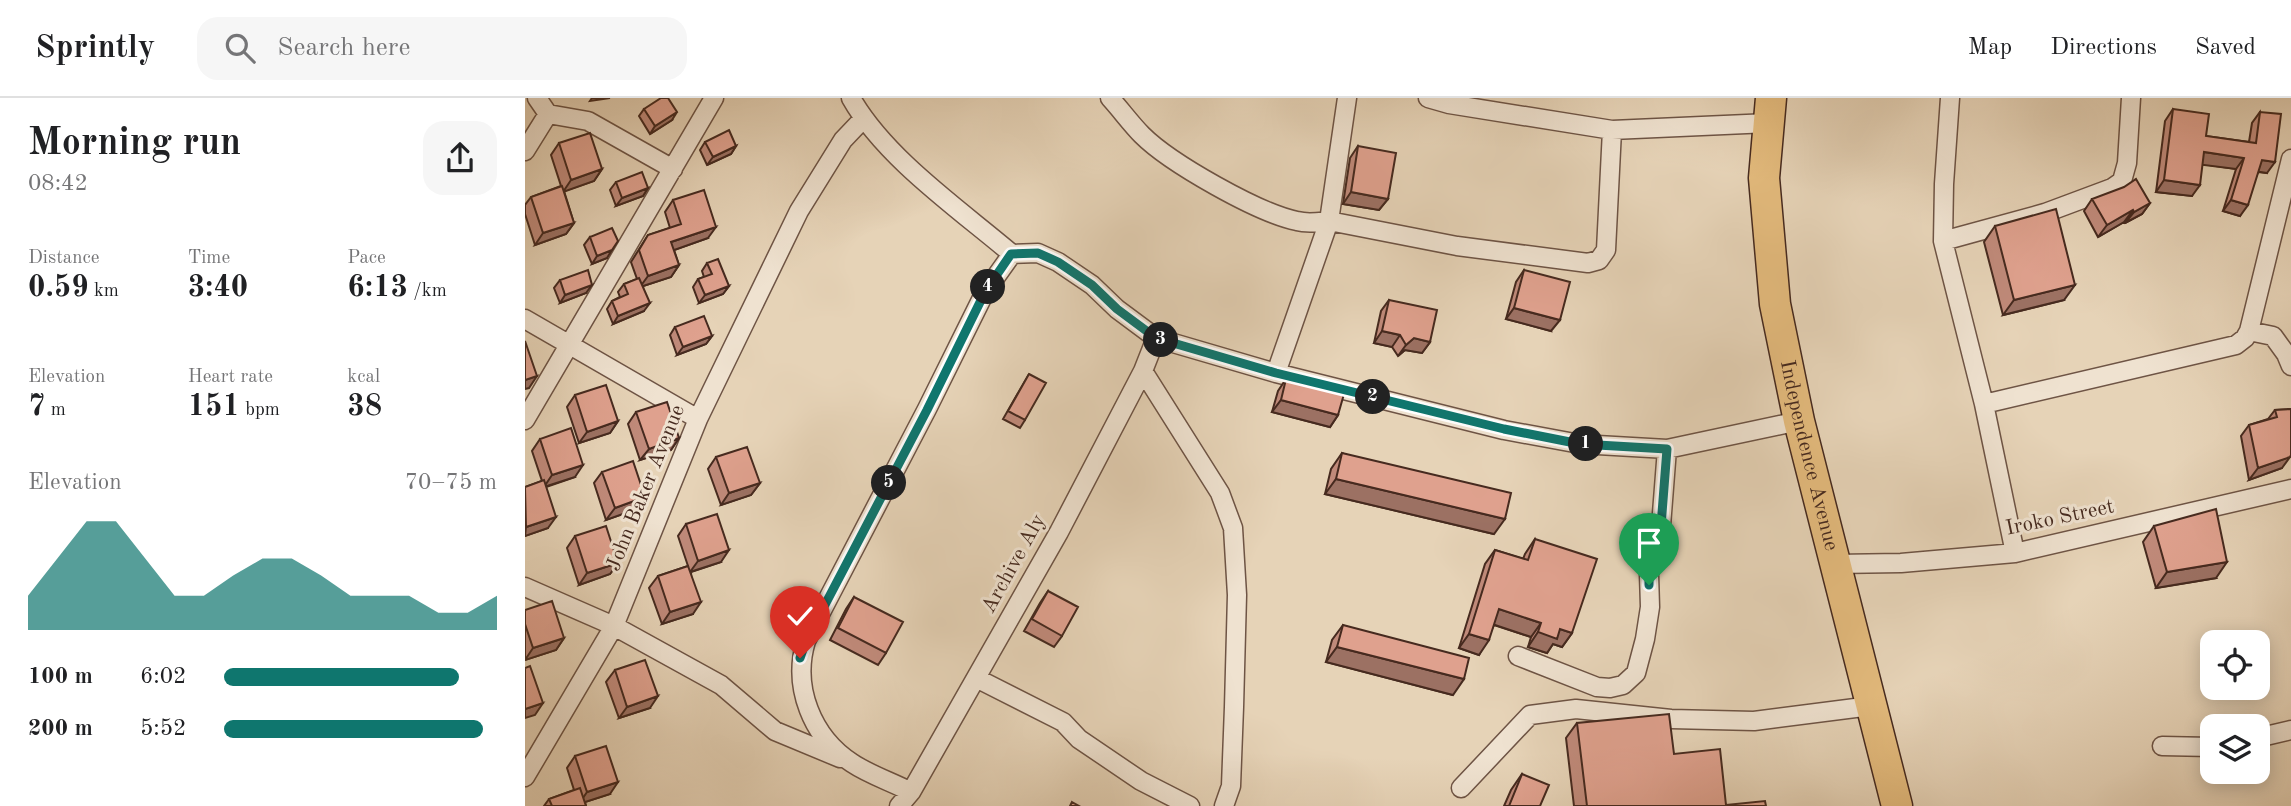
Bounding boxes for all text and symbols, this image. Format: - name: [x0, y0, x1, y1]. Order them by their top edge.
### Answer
- search box: [197, 17, 687, 80]
- icon: search: [221, 29, 259, 67]
- text: Sprintly: [35, 32, 155, 65]
- text: Search here: [277, 35, 410, 61]
- text: Map: [1968, 36, 2012, 60]
- text: Directions: [2050, 36, 2157, 60]
- text: Saved: [2195, 36, 2256, 60]
- button: share: [423, 121, 497, 195]
- text: Morning run: [28, 125, 241, 163]
- text: 08:42: [28, 172, 88, 195]
- text: Distance: [28, 249, 100, 268]
- text: Time: [188, 249, 230, 268]
- text: Pace: [347, 249, 386, 268]
- pin: 4: [971, 270, 1005, 304]
- text: 0.59: [28, 273, 89, 303]
- text: 3:40: [188, 273, 248, 303]
- text: 6:13: [347, 273, 408, 303]
- text: 4: [982, 277, 993, 296]
- text: km: [89, 282, 119, 301]
- text: /km: [408, 282, 447, 301]
- pin: 3: [1143, 322, 1179, 358]
- text: 3: [1155, 330, 1166, 349]
- street label: Independence Avenue: [1776, 358, 1842, 553]
- text: Elevation: [28, 368, 105, 387]
- text: Heart rate: [188, 368, 273, 387]
- text: kcal: [347, 368, 380, 387]
- pin: 2: [1355, 380, 1391, 414]
- text: 2: [1367, 387, 1378, 406]
- text: 7: [28, 392, 45, 422]
- text: 151: [188, 392, 240, 422]
- text: 38: [347, 392, 382, 422]
- text: m: [45, 401, 66, 420]
- text: bpm: [240, 401, 280, 420]
- street label: John Baker Avenue: [603, 402, 689, 574]
- pin: 1: [1569, 426, 1603, 462]
- text: 1: [1580, 434, 1591, 453]
- pin: 5: [871, 466, 907, 500]
- text: Elevation: [28, 471, 122, 494]
- text: 70–75 m: [405, 471, 497, 494]
- text: 5: [883, 473, 894, 492]
- street label: Iroko Street: [2004, 496, 2116, 540]
- street label: Archive Aly: [978, 511, 1050, 617]
- pin: [1619, 513, 1679, 585]
- icon: arrive: [1630, 524, 1668, 562]
- pin: [770, 586, 830, 658]
- icon: check: [781, 597, 819, 635]
- map controls: [2200, 630, 2270, 784]
- button: locate: [2200, 630, 2270, 700]
- text: 100 m: [28, 665, 93, 688]
- text: 6:02: [140, 665, 186, 688]
- button: layers: [2200, 714, 2270, 784]
- text: 200 m: [28, 717, 93, 740]
- text: 5:52: [140, 717, 186, 740]

